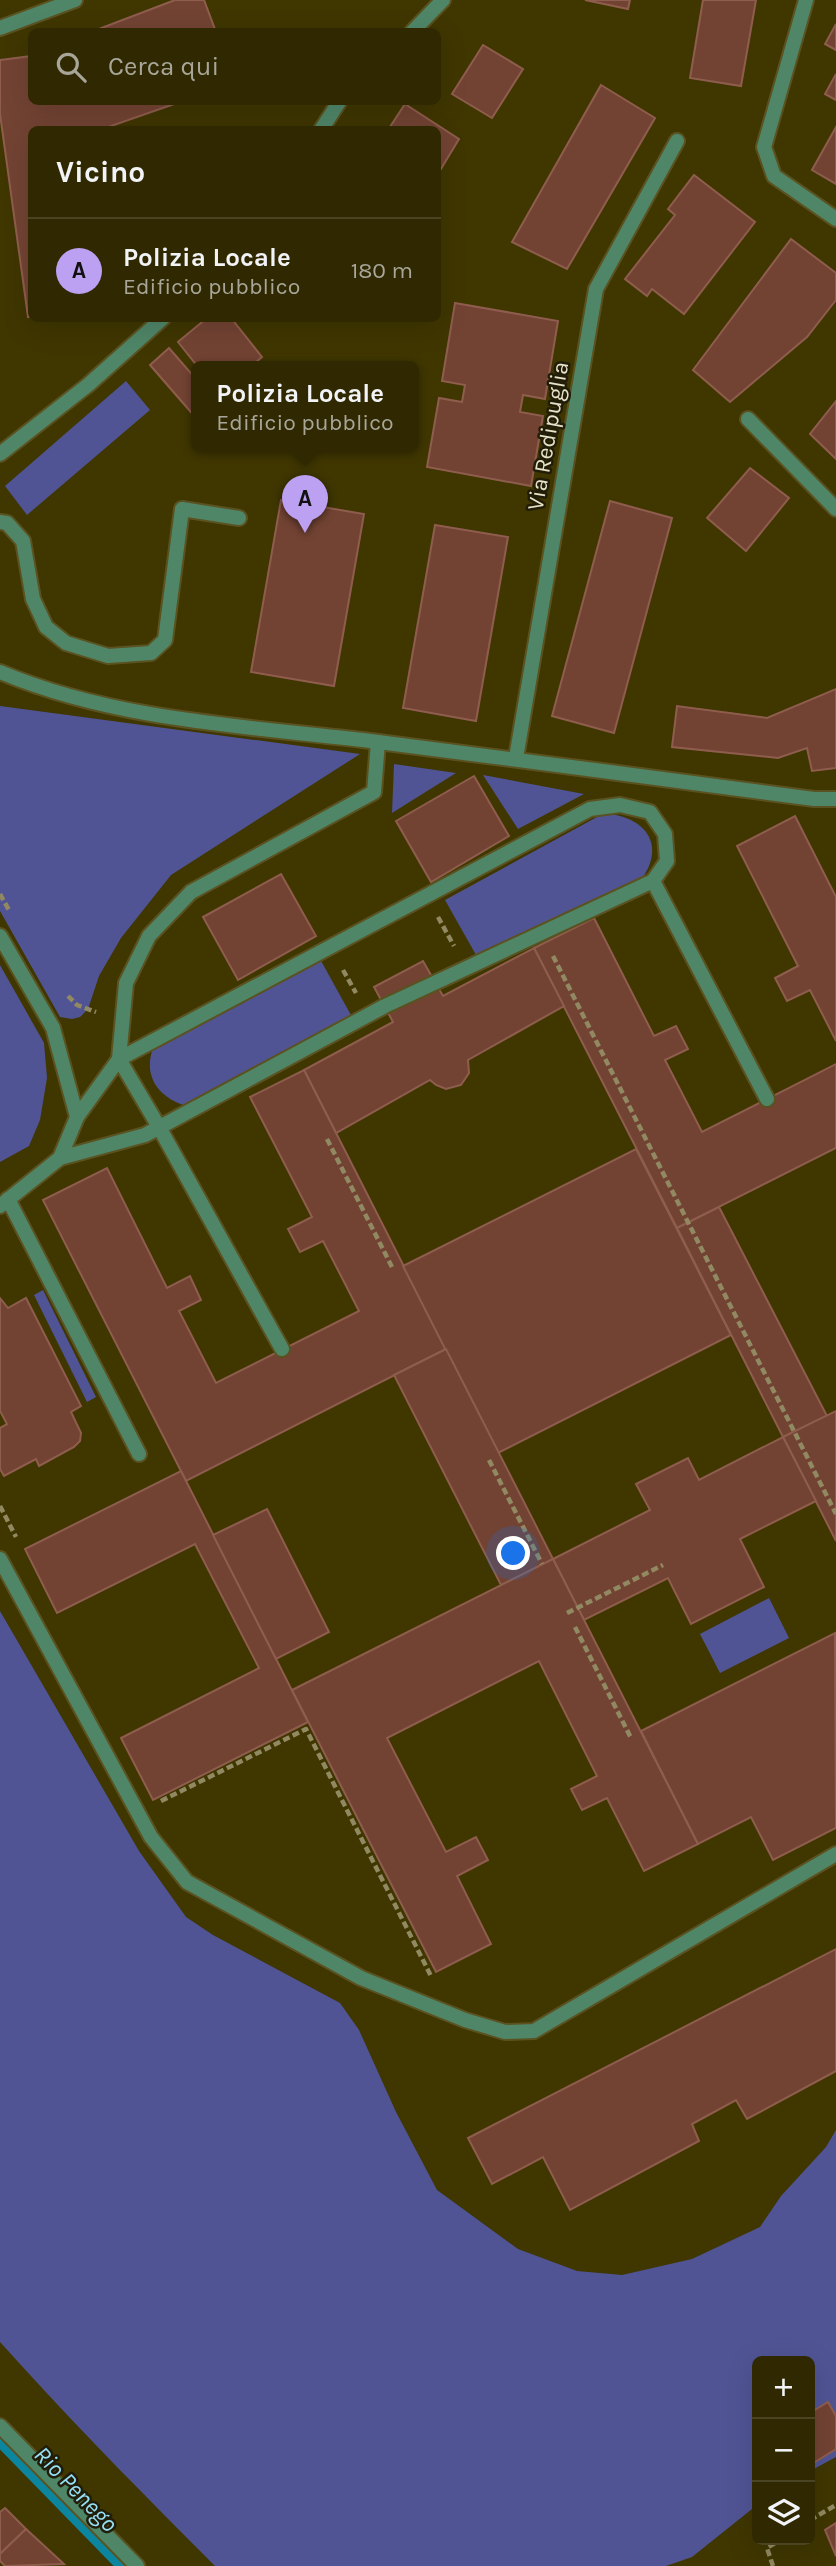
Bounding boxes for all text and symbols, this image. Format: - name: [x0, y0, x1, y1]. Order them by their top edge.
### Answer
- search box: [28, 28, 441, 105]
- icon: search: [52, 48, 90, 86]
- text: Cerca qui: [108, 51, 219, 82]
- text: Vicino: [56, 154, 145, 190]
- text: Polizia Locale: [123, 242, 291, 273]
- text: A: [72, 257, 86, 284]
- text: 180 m: [351, 257, 413, 284]
- text: Edificio pubblico: [123, 273, 300, 300]
- street label: Via Redipuglia: [522, 359, 574, 513]
- popup: [191, 361, 419, 452]
- text: Polizia Locale: [216, 378, 384, 409]
- text: Edificio pubblico: [216, 409, 394, 436]
- pin: A: [282, 475, 328, 533]
- your location: [496, 1536, 530, 1570]
- map controls: [752, 2356, 815, 2545]
- button: +: [752, 2356, 815, 2419]
- button: −: [752, 2419, 815, 2482]
- water label: Rio Penego: [28, 2440, 124, 2538]
- button: layers: [752, 2482, 815, 2545]

